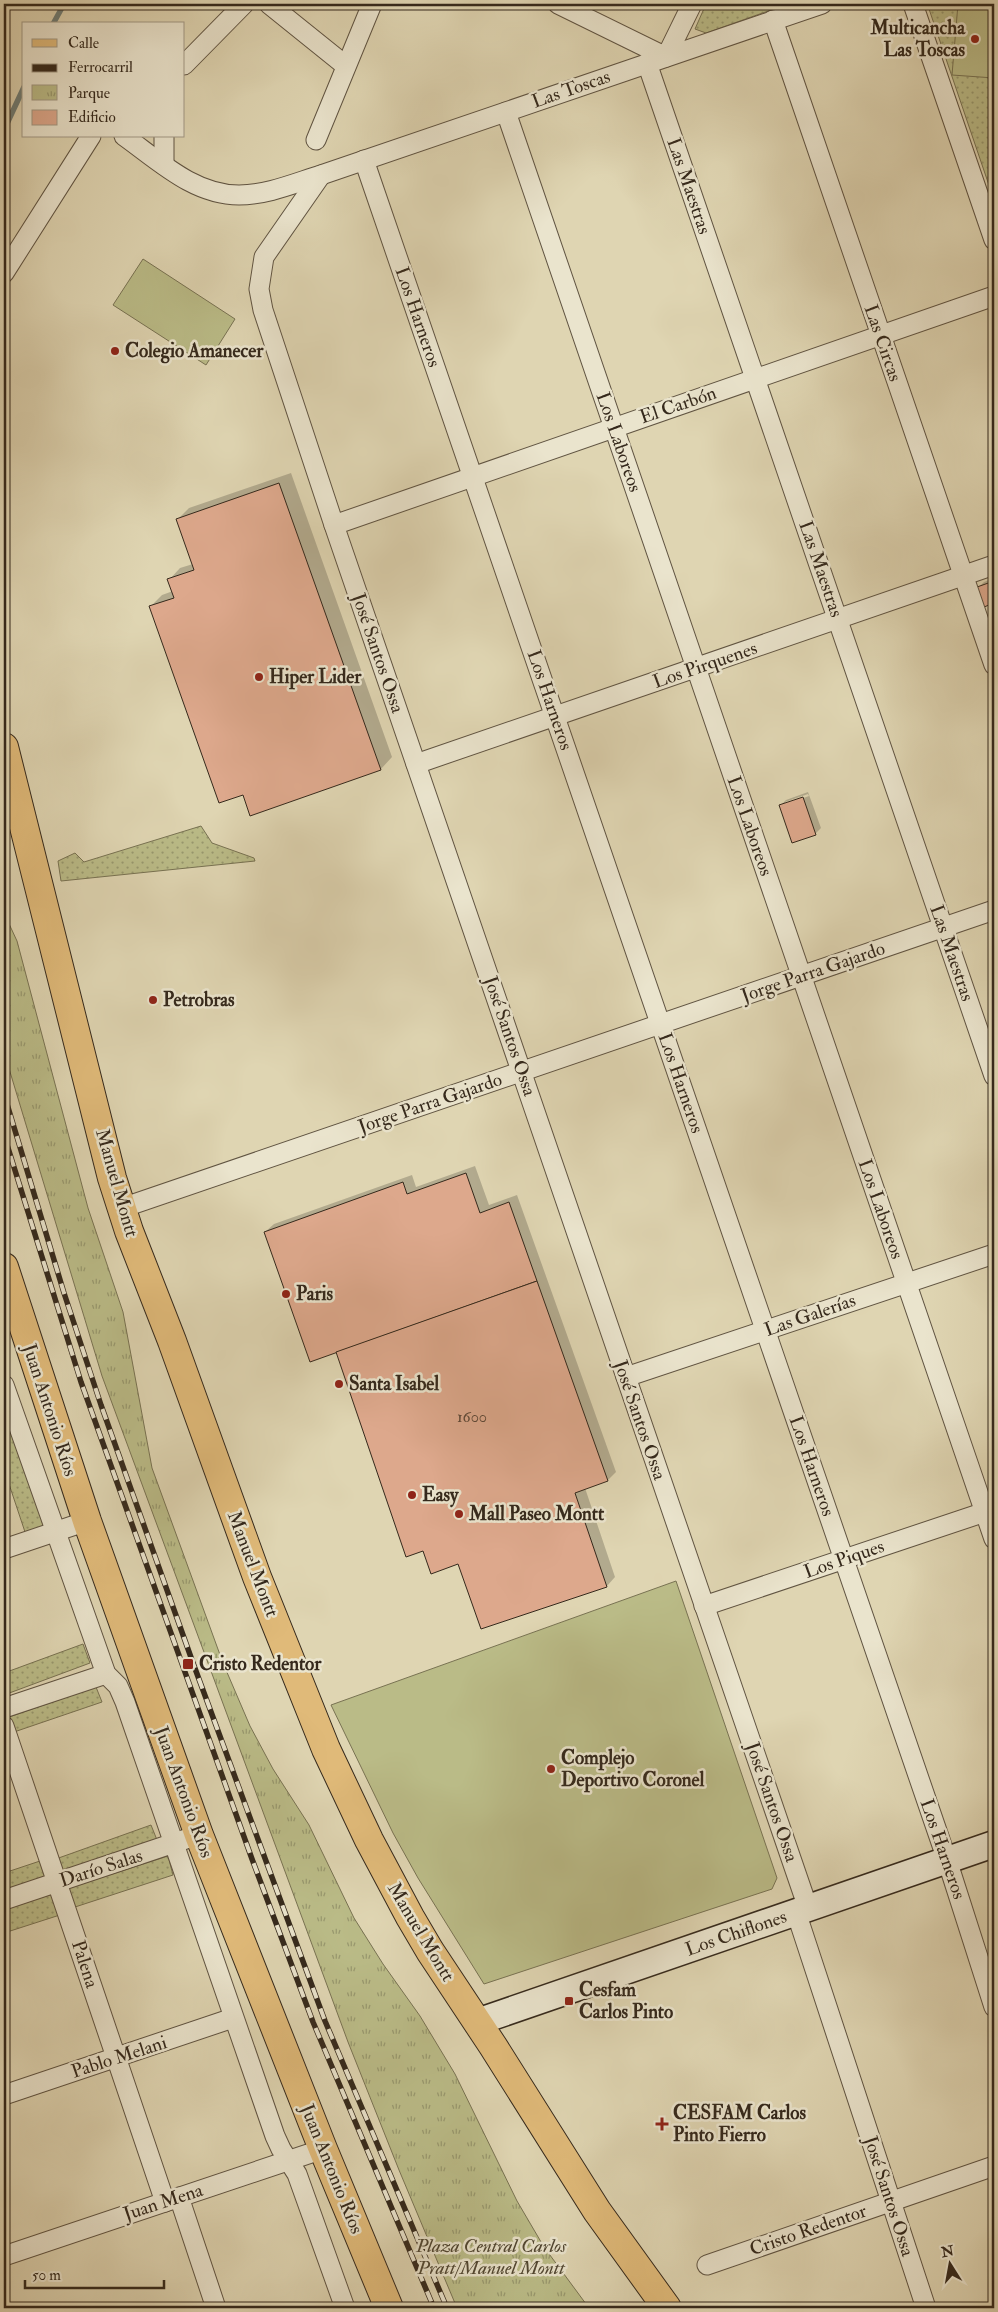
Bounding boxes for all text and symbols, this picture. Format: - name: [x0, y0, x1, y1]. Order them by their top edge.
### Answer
- place label: Multicancha Las Toscas: [870, 16, 966, 62]
- legend: [22, 22, 185, 138]
- marker: Multicancha Las Toscas: [969, 33, 981, 45]
- text: Calle: [68, 34, 99, 53]
- text: Ferrocarril: [68, 58, 133, 77]
- street label: Las Toscas: [529, 64, 613, 114]
- text: Parque: [68, 84, 110, 103]
- text: Edificio: [68, 108, 116, 127]
- street label: Las Maestras: [661, 135, 717, 237]
- street label: Los Harneros: [390, 264, 446, 370]
- street label: Las Circas: [859, 301, 907, 385]
- place label: Colegio Amanecer: [125, 339, 264, 364]
- marker: Colegio Amanecer: [109, 345, 121, 357]
- street label: El Carbón: [636, 381, 720, 429]
- street label: Los Laboreos: [591, 389, 647, 495]
- street label: Las Maestras: [793, 518, 849, 620]
- street label: José Santos Ossa: [346, 589, 410, 716]
- street label: Los Pirquenes: [650, 636, 760, 694]
- street label: Los Harneros: [522, 647, 578, 753]
- place label: Hiper Lider: [269, 665, 362, 690]
- marker: Hiper Lider: [253, 671, 265, 683]
- street label: Los Laboreos: [722, 773, 778, 879]
- street label: Las Maestras: [924, 902, 980, 1004]
- street label: Jorge Parra Gajardo: [737, 936, 888, 1008]
- street label: José Santos Ossa: [478, 972, 542, 1099]
- place label: Petrobras: [163, 988, 235, 1012]
- marker: Petrobras: [147, 994, 159, 1006]
- street label: Los Harneros: [653, 1030, 709, 1136]
- street label: Jorge Parra Gajardo: [354, 1067, 505, 1139]
- street label: Manuel Montt: [90, 1126, 144, 1240]
- street label: Los Laboreos: [853, 1156, 909, 1262]
- place label: Paris: [296, 1282, 334, 1306]
- marker: Paris: [280, 1288, 292, 1300]
- street label: Las Galerías: [761, 1288, 859, 1342]
- street label: Juan Antonio Ríos: [17, 1340, 83, 1479]
- street label: José Santos Ossa: [608, 1356, 672, 1483]
- place label: Santa Isabel: [349, 1372, 439, 1396]
- marker: Santa Isabel: [333, 1378, 345, 1390]
- house number: 1600: [457, 1407, 487, 1427]
- street label: Los Harneros: [784, 1413, 840, 1519]
- place label: Easy: [422, 1483, 459, 1508]
- marker: Easy: [406, 1489, 418, 1501]
- place label: Mall Paseo Montt: [468, 1502, 605, 1526]
- street label: Manuel Montt: [222, 1508, 284, 1620]
- marker: Mall Paseo Montt: [453, 1508, 465, 1520]
- street label: Los Piques: [801, 1534, 887, 1584]
- place label: Cristo Redentor: [199, 1652, 322, 1676]
- marker: Cristo Redentor: [181, 1657, 195, 1671]
- street label: Juan Antonio Ríos: [149, 1722, 219, 1861]
- street label: José Santos Ossa: [740, 1738, 804, 1865]
- place label: Complejo Deportivo Coronel: [561, 1746, 705, 1793]
- marker: Complejo Deportivo Coronel: [545, 1763, 557, 1775]
- street label: Los Harneros: [915, 1796, 971, 1902]
- street label: Darío Salas: [56, 1843, 146, 1893]
- street label: Manuel Montt: [382, 1878, 460, 1986]
- street label: Los Chiflones: [682, 1904, 790, 1962]
- street label: Palena: [66, 1937, 104, 1991]
- place label: Cesfam Carlos Pinto: [579, 1978, 673, 2024]
- marker: Cesfam Carlos Pinto: [563, 1995, 575, 2007]
- street label: Pablo Melani: [68, 2030, 170, 2084]
- street label: Juan Antonio Ríos: [295, 2100, 369, 2237]
- place label: CESFAM Carlos Pinto Fierro: [673, 2101, 806, 2147]
- marker: CESFAM Carlos Pinto Fierro: [655, 2117, 669, 2131]
- street label: José Santos Ossa: [858, 2132, 920, 2259]
- street label: Juan Mena: [119, 2178, 206, 2226]
- street label: Cristo Redentor: [746, 2199, 870, 2261]
- park label: Plaza Central Carlos Pratt/Manuel Montt: [415, 2234, 567, 2280]
- north arrow: [926, 2240, 976, 2290]
- text: N: [939, 2242, 956, 2261]
- scale bar: [25, 2257, 164, 2289]
- text: 50 m: [32, 2266, 61, 2285]

